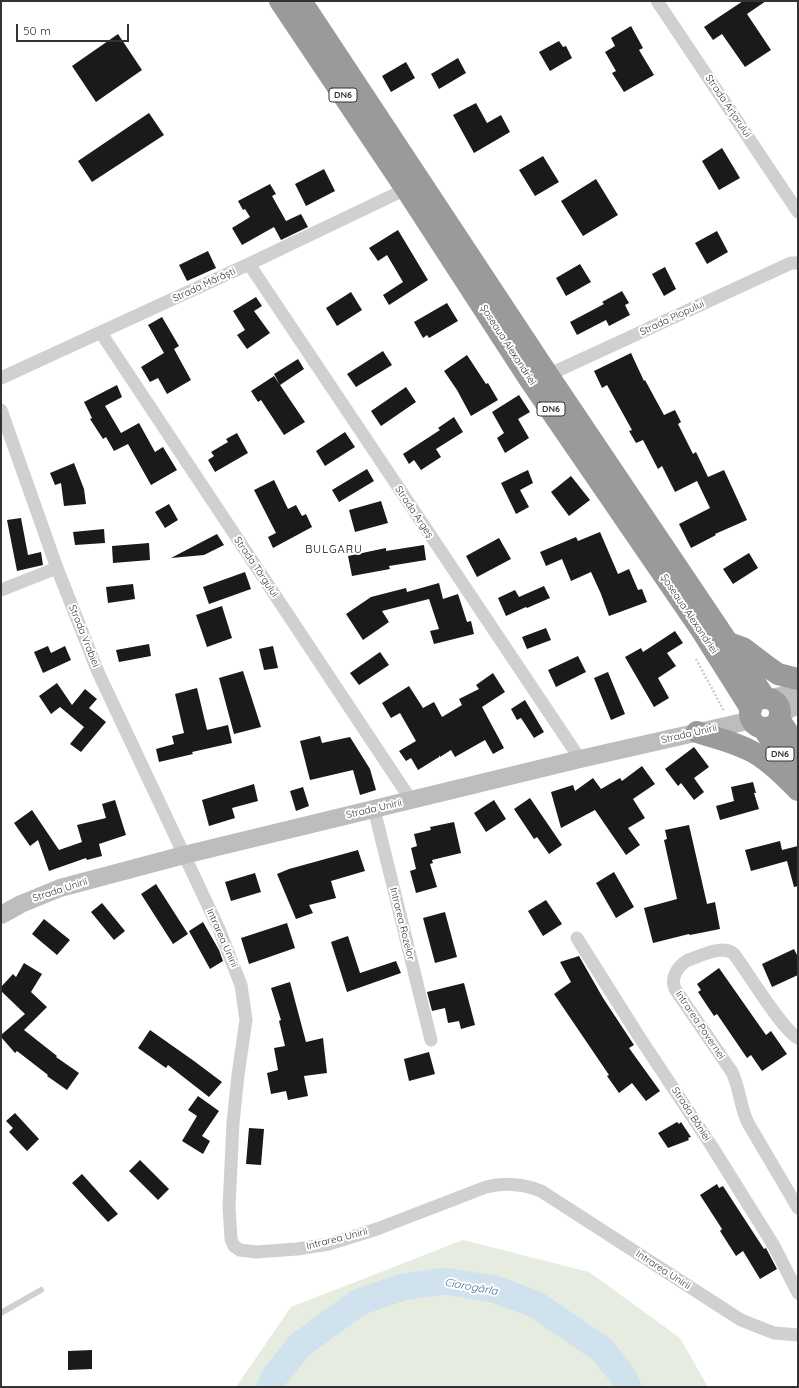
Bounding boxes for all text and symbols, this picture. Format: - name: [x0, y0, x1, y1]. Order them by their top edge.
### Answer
- scale bar: [18, 16, 131, 42]
- text: 50 m: [23, 23, 51, 38]
- street label: Strada Arțarului: [703, 72, 753, 140]
- road number: DN6: [329, 88, 357, 102]
- street label: Strada Mărăști: [171, 265, 237, 305]
- street label: Strada Plopului: [638, 298, 706, 338]
- street label: Șoseaua Alexandriei: [478, 303, 538, 387]
- road number: DN6: [537, 402, 565, 416]
- street label: Strada Argeș: [392, 484, 436, 540]
- street label: Strada Târgului: [231, 534, 281, 600]
- district label: BULGARU: [305, 543, 363, 557]
- street label: Șoseaua Alexandriei: [658, 572, 720, 656]
- street label: Strada Vrabiei: [66, 603, 102, 669]
- street label: Strada Unirii: [660, 722, 718, 746]
- road number: DN6: [766, 747, 794, 761]
- street label: Strada Unirii: [345, 797, 403, 821]
- street label: Strada Unirii: [31, 876, 89, 904]
- street label: Intrarea Rozelor: [387, 886, 417, 962]
- street label: Intrarea Unirii: [204, 907, 240, 969]
- street label: Intrarea Povernei: [673, 989, 727, 1061]
- street label: Strada Băniei: [669, 1085, 713, 1143]
- street label: Intrarea Unirii: [305, 1226, 369, 1252]
- street label: Intrarea Unirii: [633, 1248, 693, 1292]
- water label: Ciorogârla: [443, 1276, 499, 1298]

